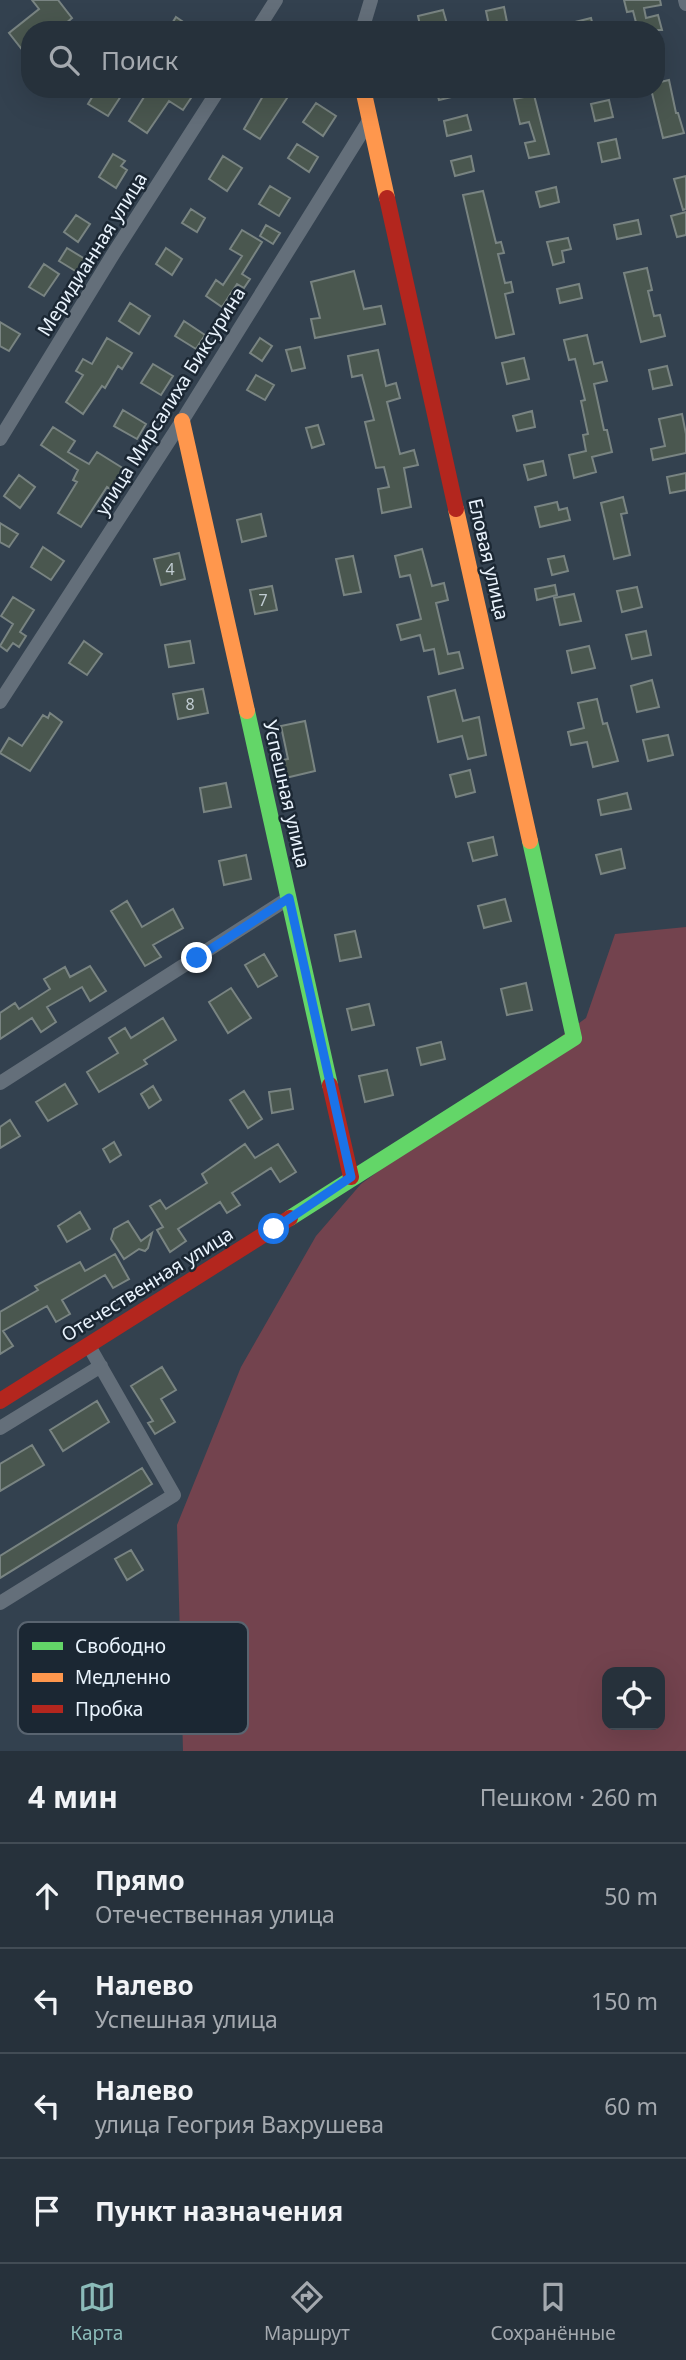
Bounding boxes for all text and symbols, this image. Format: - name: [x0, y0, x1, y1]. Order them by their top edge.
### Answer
- search box: [21, 21, 665, 98]
- icon: search: [45, 41, 83, 79]
- text: Поиск: [101, 42, 178, 78]
- street label: Меридианная улица: [31, 167, 153, 341]
- street label: улица Мирсалиха Биксурина: [89, 282, 251, 520]
- street label: Еловая улица: [462, 496, 516, 622]
- house number: 4: [165, 558, 175, 580]
- house number: 7: [258, 589, 268, 611]
- house number: 8: [185, 693, 195, 715]
- street label: Успешная улица: [257, 718, 317, 870]
- route end: [181, 942, 212, 973]
- route start: [258, 1213, 289, 1244]
- street label: Отечественная улица: [56, 1220, 238, 1348]
- legend: [18, 1622, 248, 1734]
- text: Свободно: [75, 1633, 166, 1659]
- text: Медленно: [75, 1664, 171, 1690]
- map controls: [602, 1667, 665, 1730]
- button: locate: [602, 1667, 665, 1730]
- text: Пробка: [75, 1696, 143, 1722]
- text: 4 мин: [28, 1776, 118, 1817]
- text: Пешком · 260 m: [480, 1781, 658, 1813]
- text: Прямо: [95, 1862, 185, 1898]
- icon: ahead: [28, 1877, 66, 1915]
- text: 50 m: [604, 1880, 658, 1912]
- text: Отечественная улица: [95, 1898, 335, 1930]
- text: Налево: [95, 1967, 194, 2003]
- icon: left: [28, 1982, 66, 2020]
- text: 150 m: [591, 1985, 658, 2017]
- text: Успешная улица: [95, 2003, 278, 2035]
- text: Налево: [95, 2072, 194, 2108]
- icon: left: [28, 2087, 66, 2125]
- text: 60 m: [604, 2090, 658, 2122]
- text: улица Геогрия Вахрушева: [95, 2108, 384, 2140]
- icon: arrive: [28, 2192, 66, 2230]
- text: Пункт назначения: [95, 2193, 343, 2229]
- tab: Карта: [70, 2278, 123, 2346]
- tab: Маршрут: [264, 2278, 350, 2346]
- tab: Сохранённые: [490, 2278, 616, 2346]

